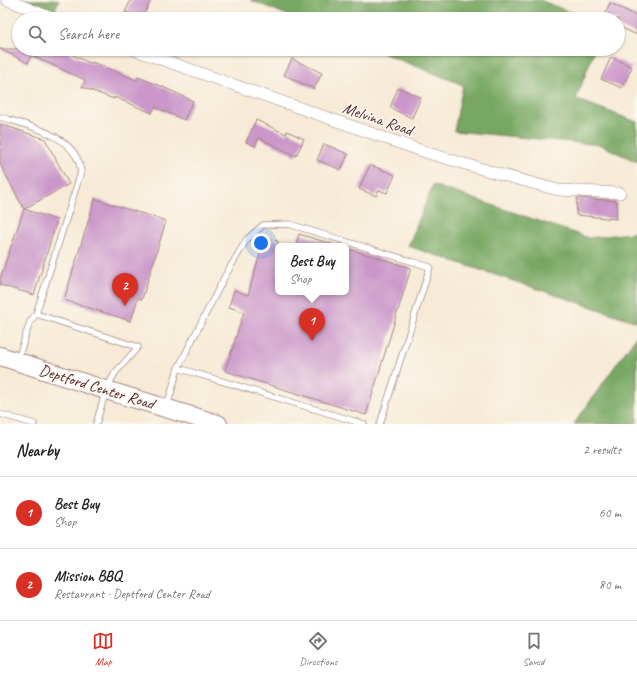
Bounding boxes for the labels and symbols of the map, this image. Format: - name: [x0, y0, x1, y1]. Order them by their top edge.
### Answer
- street label: Melvina Road: [340, 98, 418, 141]
- your location: [251, 233, 271, 253]
- pin: 2: [112, 273, 138, 306]
- pin: 1: [299, 308, 325, 341]
- street label: Deptford Center Road: [37, 360, 159, 415]

